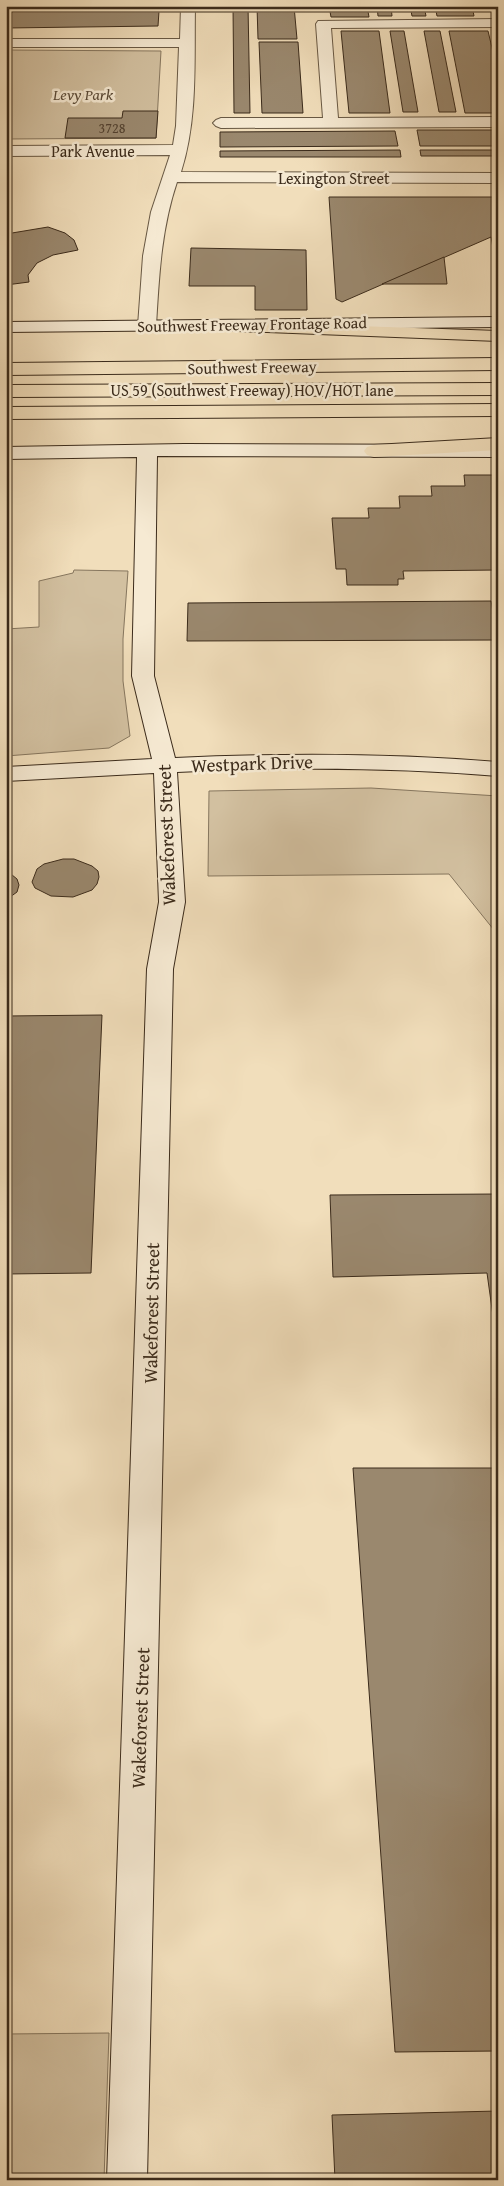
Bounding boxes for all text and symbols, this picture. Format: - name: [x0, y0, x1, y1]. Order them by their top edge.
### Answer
- park label: Levy Park: [52, 82, 114, 106]
- house number: 3728: [99, 118, 126, 138]
- street label: Park Avenue: [51, 139, 135, 163]
- street label: Lexington Street: [278, 166, 390, 190]
- street label: Southwest Freeway Frontage Road: [137, 310, 367, 338]
- street label: Southwest Freeway: [187, 354, 317, 380]
- street label: US 59 (Southwest Freeway) HOV/HOT lane: [110, 378, 394, 402]
- street label: Westpark Drive: [190, 747, 314, 779]
- street label: Wakeforest Street: [150, 764, 182, 906]
- street label: Wakeforest Street: [136, 1242, 166, 1384]
- street label: Wakeforest Street: [124, 1647, 156, 1789]

